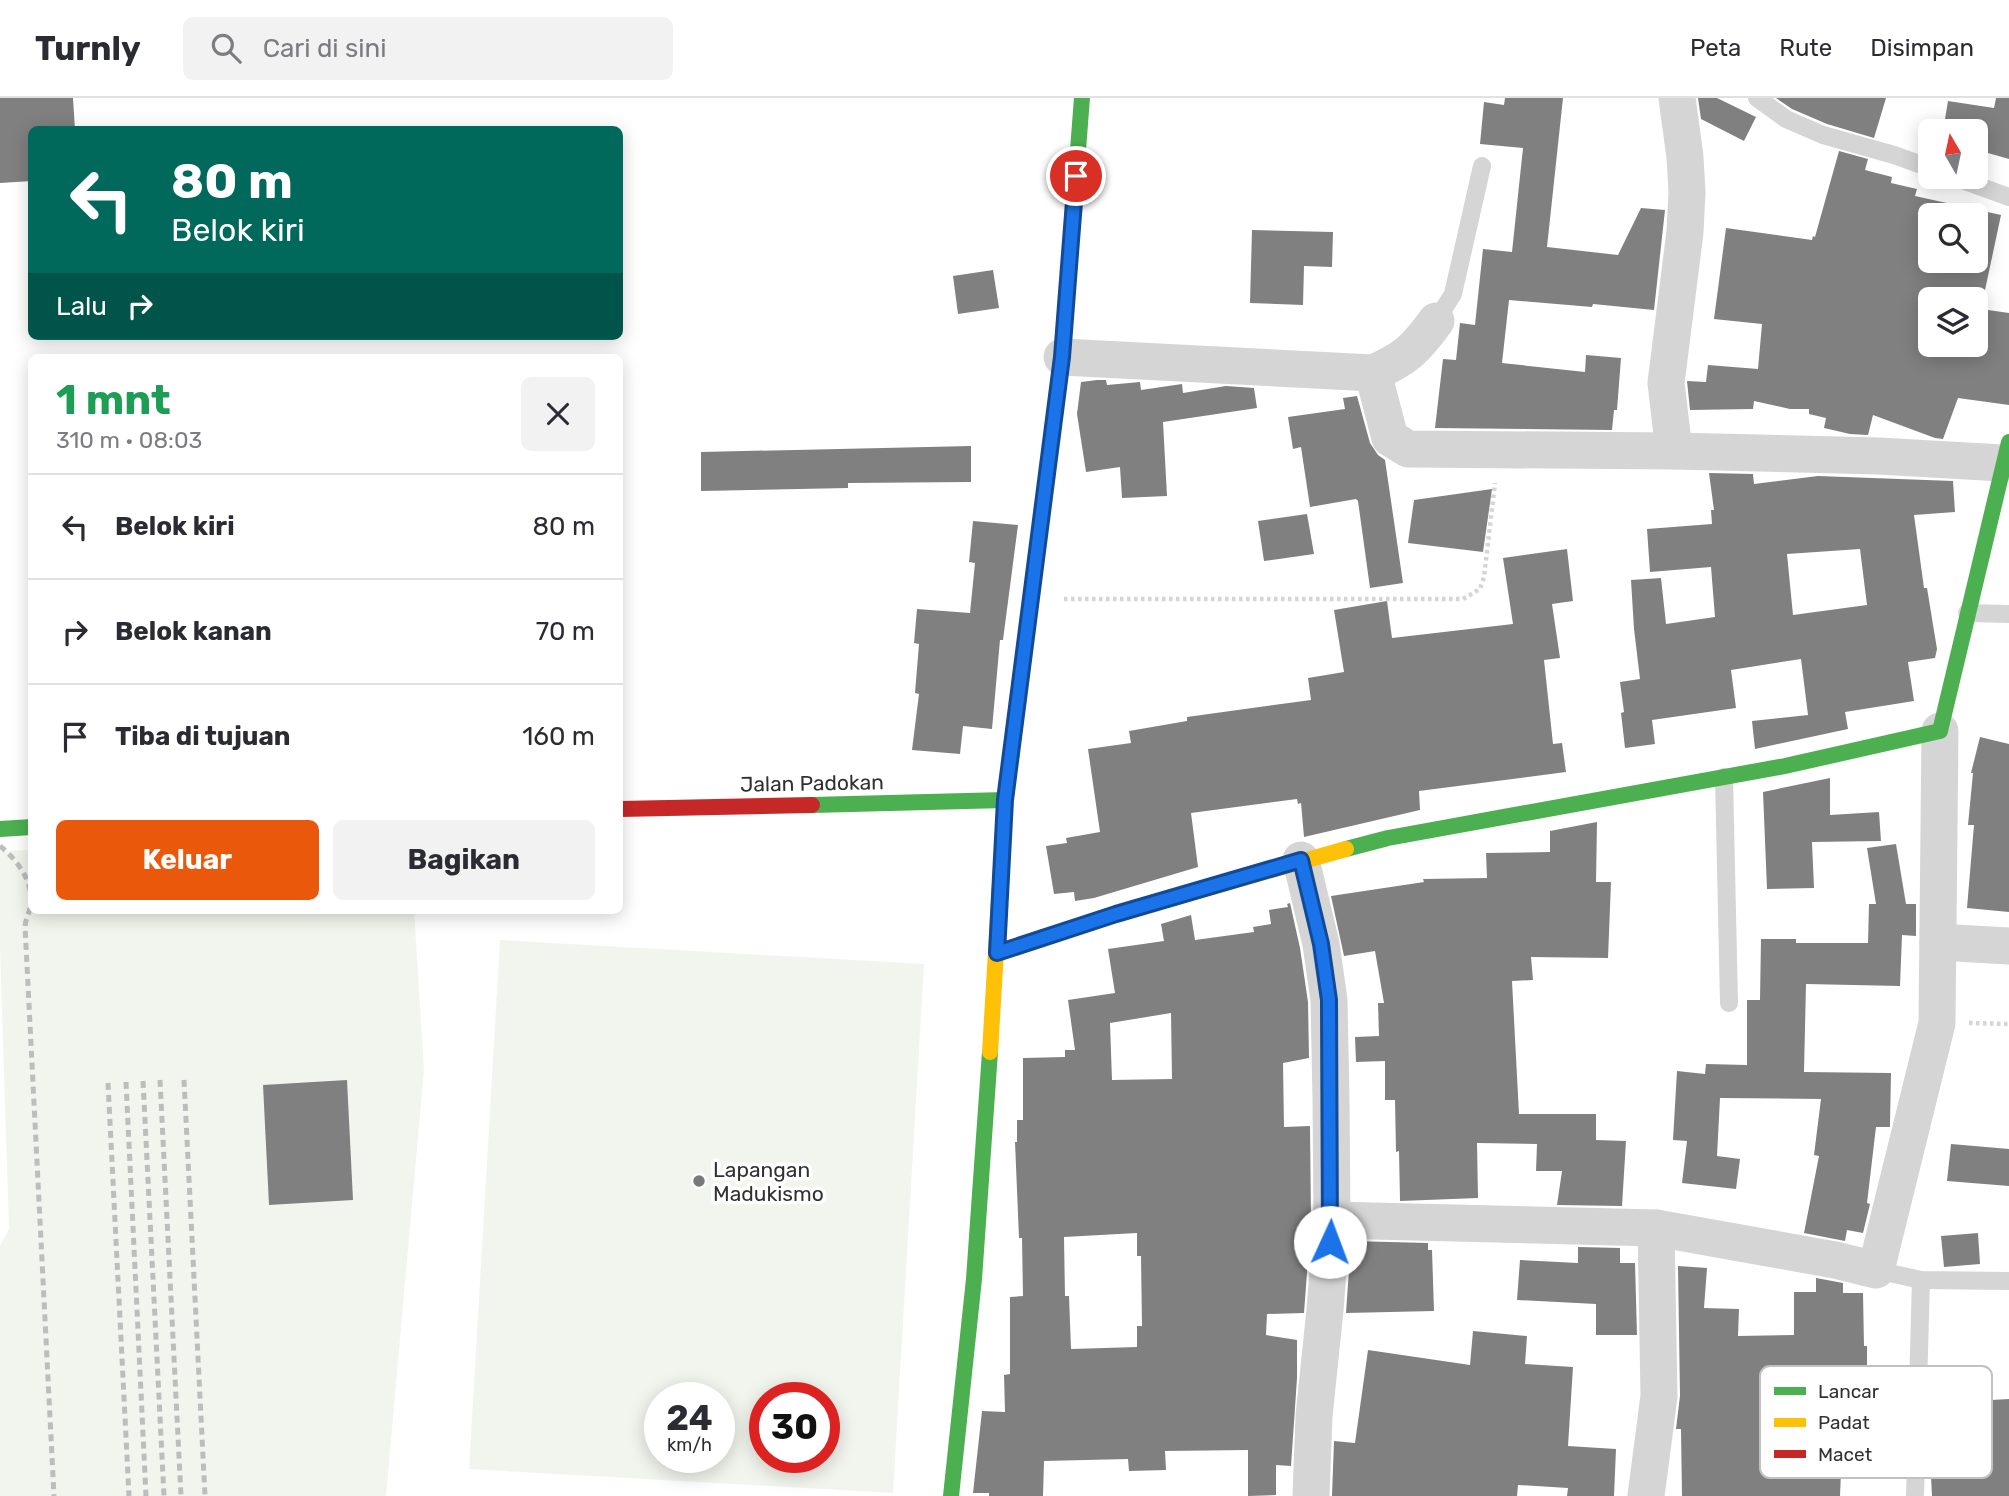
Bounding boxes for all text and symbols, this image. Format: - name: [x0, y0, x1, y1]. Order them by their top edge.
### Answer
- search box: [183, 17, 673, 80]
- text: Turnly: [35, 29, 141, 68]
- icon: search: [207, 29, 245, 67]
- text: Cari di sini: [263, 33, 387, 64]
- text: Peta: [1690, 34, 1741, 62]
- text: Rute: [1779, 34, 1832, 62]
- text: Disimpan: [1870, 34, 1974, 62]
- north arrow: [1918, 119, 1988, 189]
- map controls: [1918, 119, 1988, 357]
- pin: [1046, 146, 1106, 206]
- text: 80 m: [171, 152, 293, 210]
- icon: left: [56, 154, 147, 245]
- icon: arrive: [1057, 157, 1095, 195]
- button: search: [1918, 203, 1988, 273]
- text: Belok kiri: [171, 211, 305, 249]
- icon: right: [121, 287, 159, 325]
- button: layers: [1918, 287, 1988, 357]
- text: Lalu: [56, 291, 107, 322]
- text: 1 mnt: [56, 375, 171, 425]
- button: close: [521, 377, 595, 451]
- text: 310 m · 08:03: [56, 426, 202, 454]
- icon: left: [56, 508, 94, 546]
- text: Belok kiri: [115, 511, 235, 542]
- text: 80 m: [532, 511, 595, 542]
- icon: right: [56, 613, 94, 651]
- text: Belok kanan: [115, 616, 272, 647]
- text: 70 m: [536, 616, 595, 647]
- icon: arrive: [56, 718, 94, 756]
- text: Tiba di tujuan: [115, 721, 290, 752]
- text: 160 m: [522, 721, 595, 752]
- street label: Jalan Padokan: [740, 769, 884, 797]
- button: Keluar: [56, 820, 319, 900]
- button: Bagikan: [333, 820, 595, 900]
- place label: Lapangan Madukismo: [713, 1157, 824, 1206]
- marker: Lapangan Madukismo: [691, 1173, 707, 1189]
- position arrow: [1293, 1205, 1367, 1279]
- legend: [1760, 1366, 1992, 1478]
- text: Lancar: [1818, 1380, 1880, 1403]
- speed limit sign: 30: [749, 1382, 840, 1473]
- text: 24: [666, 1397, 713, 1439]
- text: Padat: [1818, 1411, 1870, 1434]
- text: km/h: [667, 1434, 712, 1456]
- text: Macet: [1818, 1443, 1873, 1466]

